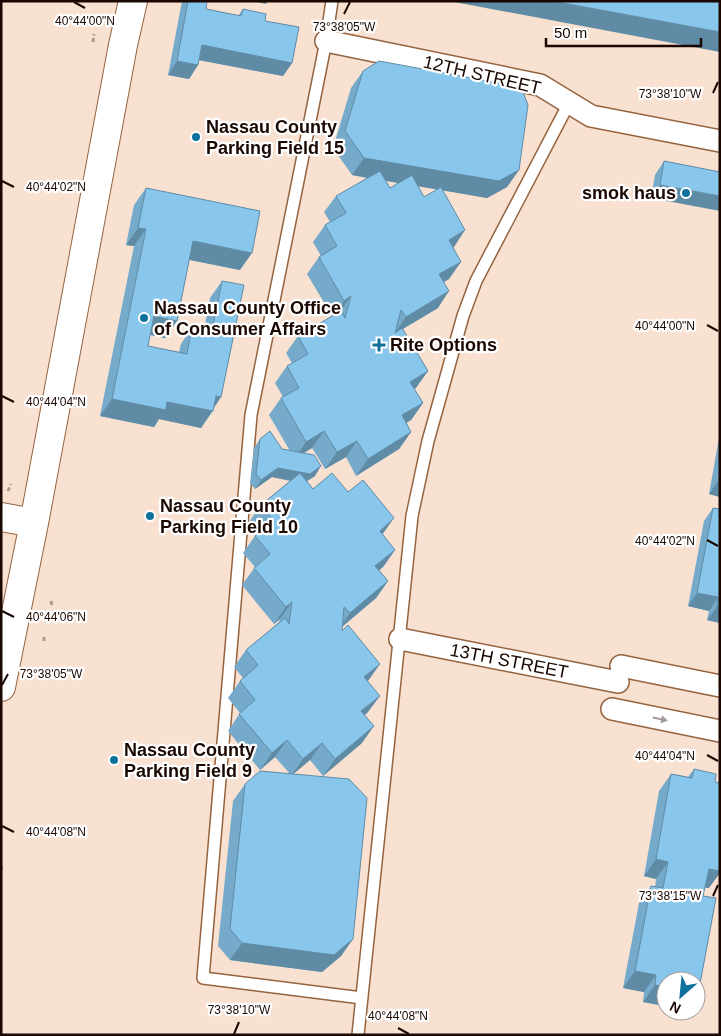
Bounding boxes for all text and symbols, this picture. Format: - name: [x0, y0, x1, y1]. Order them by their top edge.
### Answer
- text: 40°44'00"N: [55, 14, 115, 28]
- scale bar: [546, 15, 701, 47]
- text: 73°38'05"W: [313, 20, 376, 34]
- text: 50 m: [554, 24, 587, 41]
- street label: 12TH STREET: [421, 52, 543, 98]
- text: 73°38'10"W: [639, 87, 702, 101]
- place label: Nassau County Parking Field 15: [206, 117, 344, 158]
- marker: Nassau County Parking Field 15: [190, 131, 202, 143]
- text: 40°44'02"N: [26, 180, 86, 194]
- place label: smok haus: [582, 183, 676, 203]
- marker: smok haus: [680, 187, 692, 199]
- place label: Nassau County Office of Consumer Affairs: [154, 298, 341, 339]
- marker: Nassau County Office of Consumer Affairs: [138, 312, 150, 324]
- text: 40°44'00"N: [635, 319, 695, 333]
- place label: Rite Options: [390, 335, 497, 355]
- marker: Rite Options: [372, 338, 386, 352]
- text: 40°44'04"N: [26, 395, 86, 409]
- place label: Nassau County Parking Field 10: [160, 496, 298, 537]
- marker: Nassau County Parking Field 10: [144, 510, 156, 522]
- text: 40°44'02"N: [635, 534, 695, 548]
- text: 40°44'06"N: [26, 610, 86, 624]
- street label: 13TH STREET: [448, 640, 570, 682]
- text: 73°38'05"W: [20, 667, 83, 681]
- one-way arrow: [653, 715, 668, 723]
- place label: Nassau County Parking Field 9: [124, 740, 255, 781]
- text: 40°44'04"N: [635, 749, 695, 763]
- marker: Nassau County Parking Field 9: [108, 754, 120, 766]
- text: 40°44'08"N: [26, 825, 86, 839]
- text: 73°38'15"W: [639, 889, 702, 903]
- north arrow: [656, 971, 706, 1021]
- text: N: [667, 998, 683, 1017]
- text: 73°38'10"W: [208, 1003, 271, 1017]
- text: 40°44'08"N: [368, 1009, 428, 1023]

